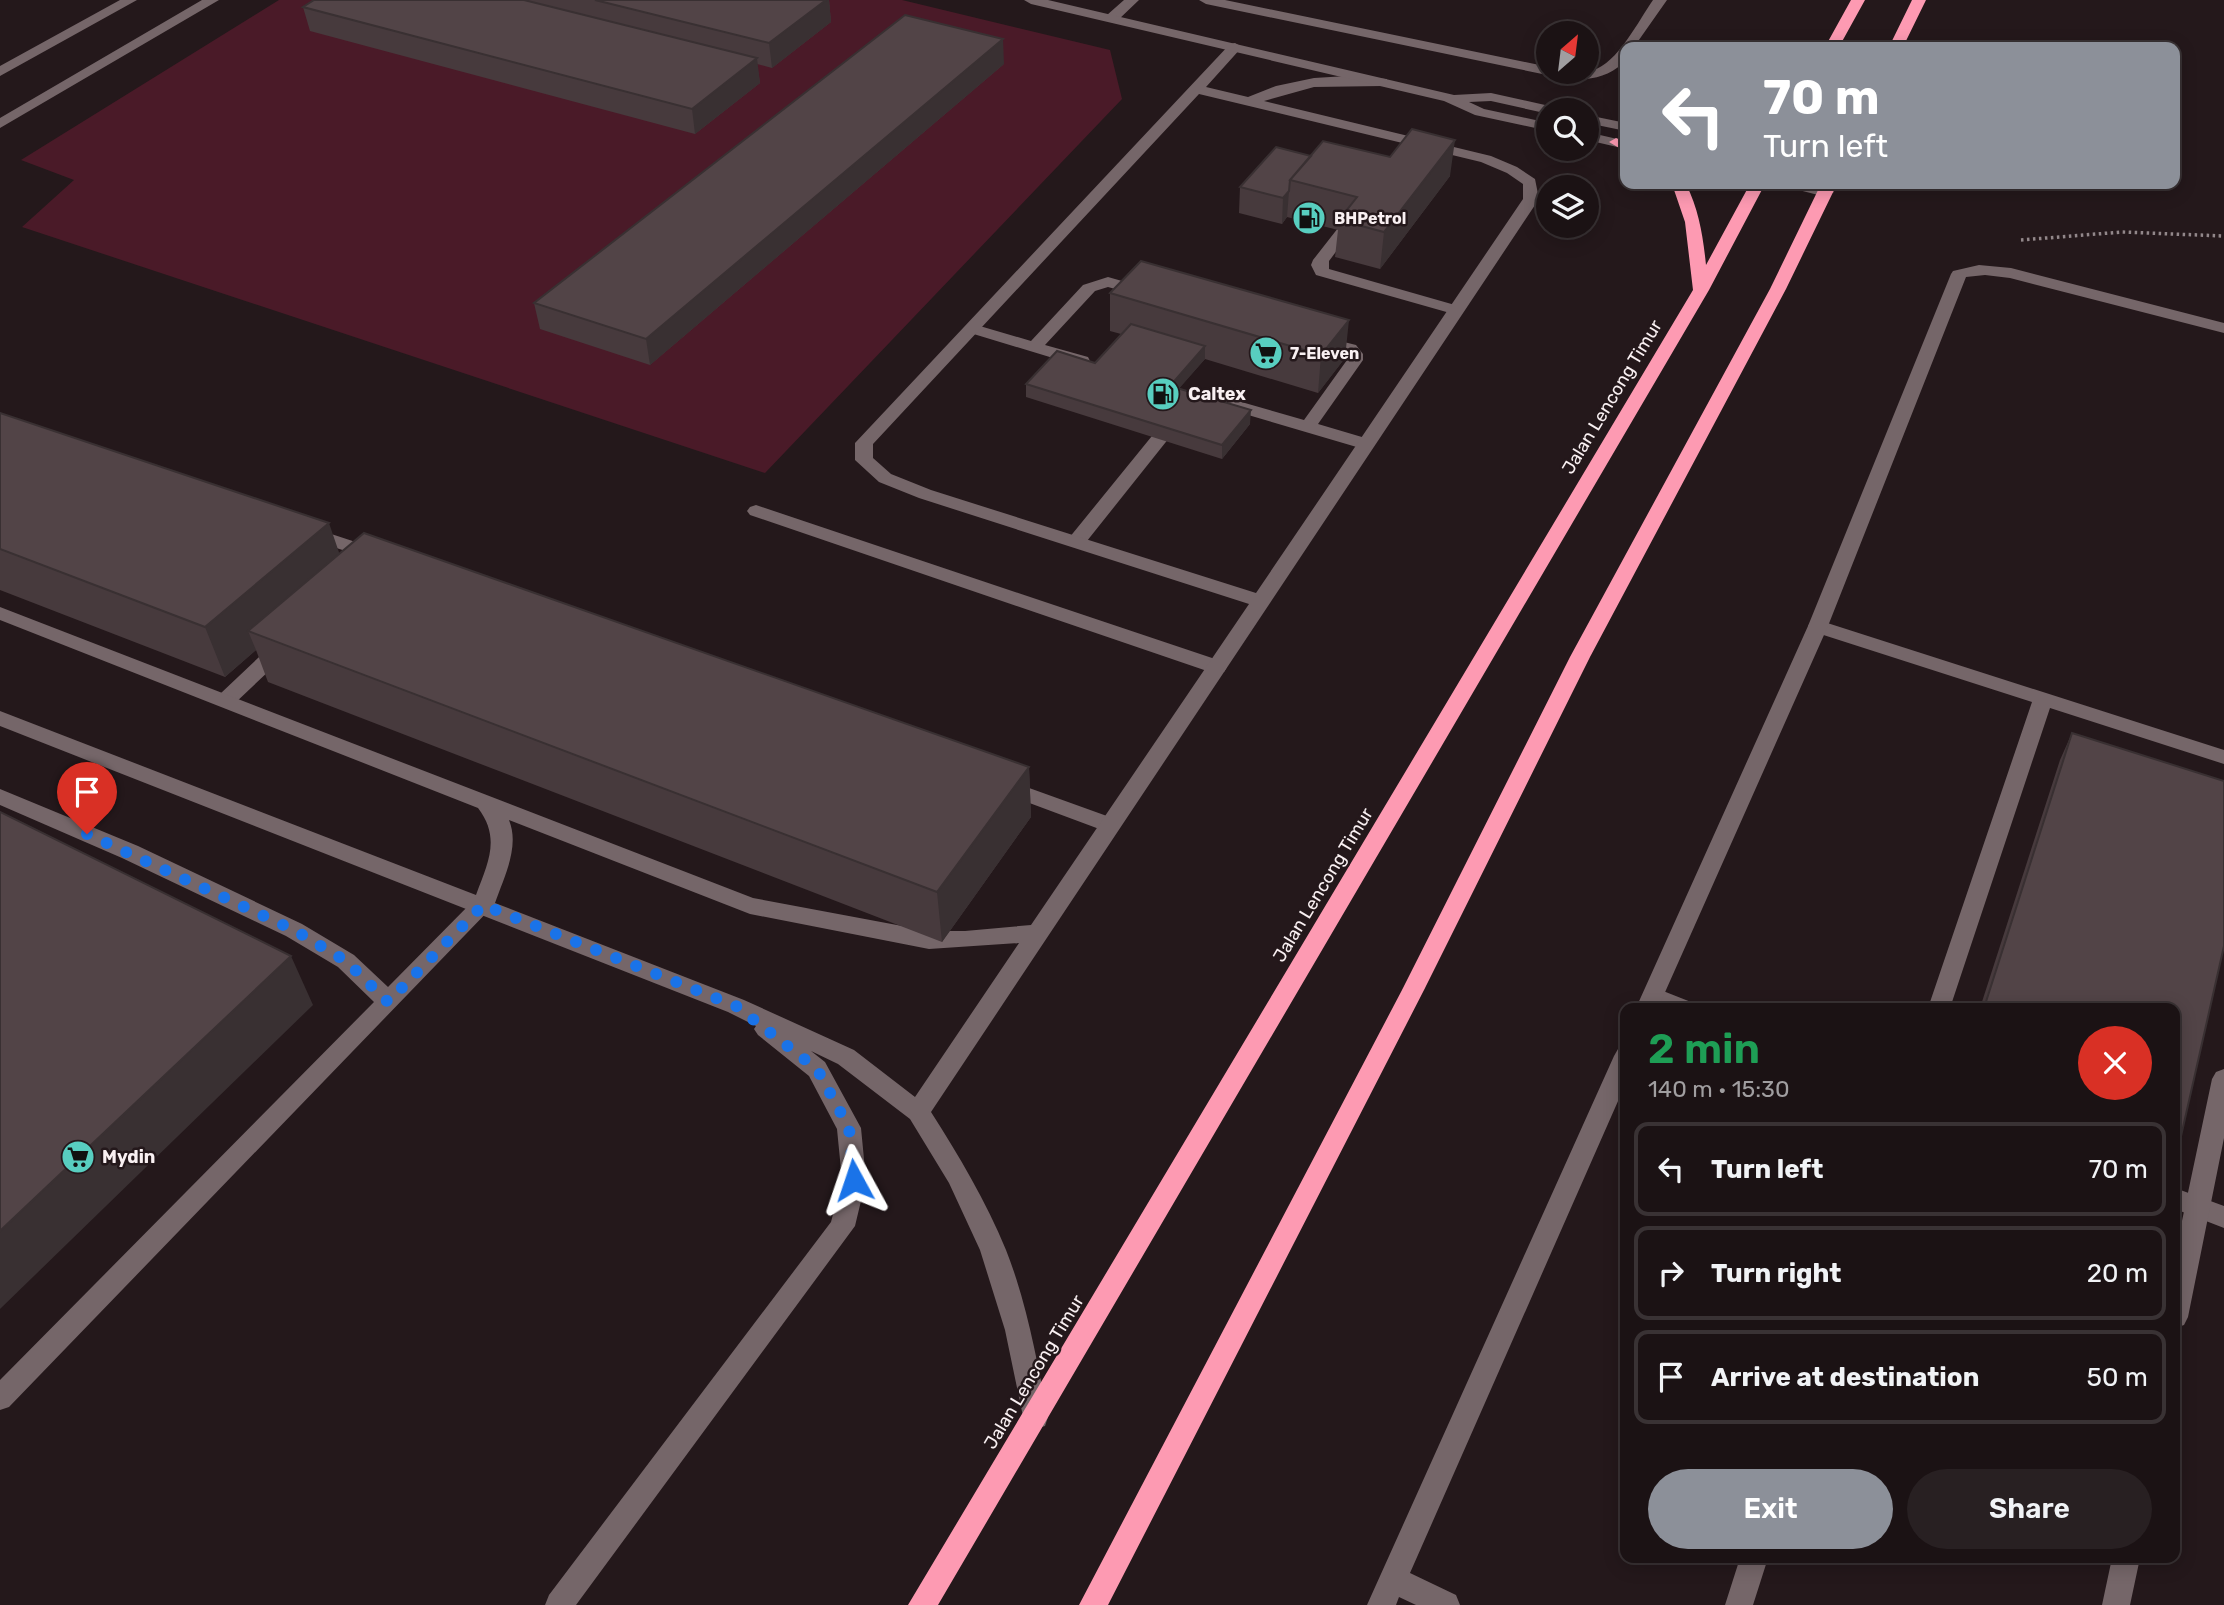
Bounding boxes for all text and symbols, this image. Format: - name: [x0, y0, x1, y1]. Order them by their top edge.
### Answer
- north arrow: [1536, 21, 1600, 84]
- map controls: [1536, 21, 1599, 238]
- text: 70 m: [1763, 68, 1880, 126]
- icon: left: [1648, 70, 1739, 161]
- button: search: [1536, 98, 1599, 161]
- text: Turn left: [1763, 127, 1888, 165]
- button: layers: [1536, 175, 1599, 238]
- fuel station icon: BHPetrol: [1290, 199, 1328, 237]
- place label: BHPetrol: [1334, 209, 1406, 228]
- street label: Jalan Lencong Timur: [1557, 316, 1667, 478]
- supermarket icon: 7-Eleven: [1247, 334, 1285, 372]
- place label: 7-Eleven: [1290, 344, 1359, 363]
- fuel station icon: Caltex: [1144, 375, 1182, 413]
- place label: Caltex: [1188, 383, 1246, 405]
- pin: [57, 762, 117, 834]
- icon: arrive: [68, 773, 106, 811]
- street label: Jalan Lencong Timur: [1268, 804, 1378, 966]
- text: 2 min: [1648, 1024, 1760, 1074]
- button: close: [2078, 1026, 2152, 1100]
- text: 140 m · 15:30: [1648, 1075, 1790, 1103]
- supermarket icon: Mydin: [59, 1138, 97, 1176]
- position arrow: [817, 1143, 891, 1217]
- place label: Mydin: [102, 1146, 155, 1168]
- icon: left: [1652, 1150, 1690, 1188]
- text: Turn left: [1711, 1154, 1823, 1185]
- text: 70 m: [2089, 1154, 2148, 1185]
- icon: right: [1652, 1254, 1690, 1292]
- text: Turn right: [1711, 1258, 1841, 1289]
- text: 20 m: [2087, 1258, 2148, 1289]
- street label: Jalan Lencong Timur: [979, 1291, 1089, 1453]
- icon: arrive: [1652, 1358, 1690, 1396]
- text: Arrive at destination: [1711, 1362, 1979, 1393]
- text: 50 m: [2087, 1362, 2148, 1393]
- button: Exit: [1648, 1469, 1893, 1549]
- button: Share: [1907, 1469, 2152, 1549]

